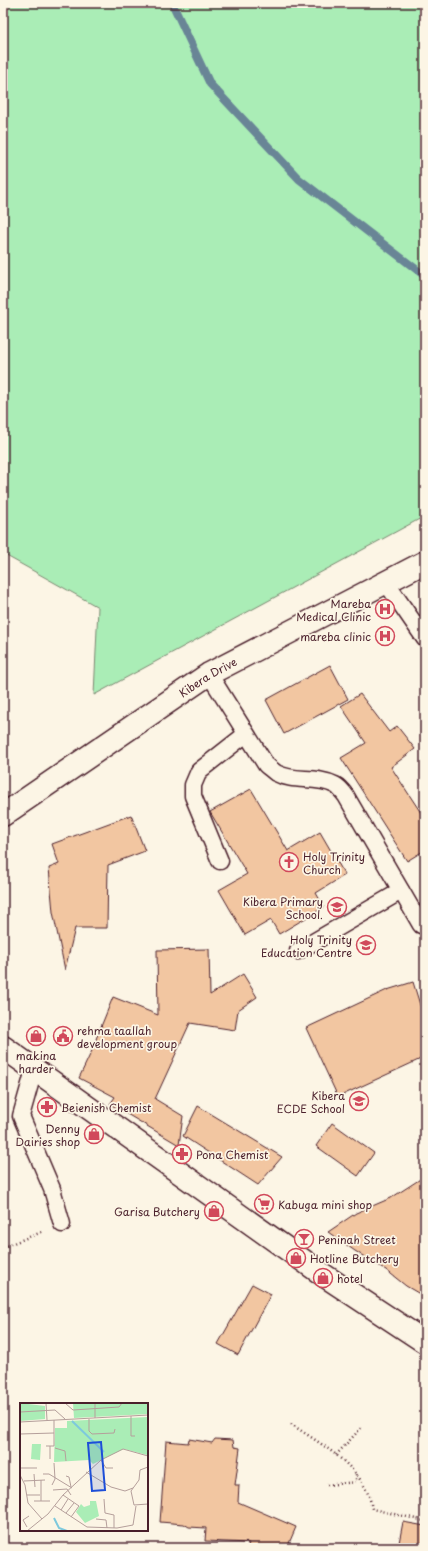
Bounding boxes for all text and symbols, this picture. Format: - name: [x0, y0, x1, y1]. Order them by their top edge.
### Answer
- place label: Mareba Medical Clinic: [296, 595, 371, 625]
- hospital icon: Mareba Medical Clinic: [374, 598, 396, 620]
- hospital icon: mareba clinic: [374, 625, 396, 647]
- place label: mareba clinic: [300, 628, 371, 645]
- street label: Kibera Drive: [175, 653, 240, 701]
- place label: Holy Trinity Church: [303, 848, 365, 878]
- church icon: Holy Trinity Church: [278, 851, 300, 873]
- place label: Kibera Primary School.: [243, 893, 323, 923]
- school or university icon: Kibera Primary School.: [326, 896, 348, 918]
- place label: Holy Trinity Education Centre: [261, 931, 352, 961]
- school or university icon: Holy Trinity Education Centre: [355, 934, 377, 956]
- place label: rehma taallah development group: [77, 1022, 177, 1052]
- shop icon: makina harder: [25, 1025, 47, 1047]
- public building icon: rehma taallah development group: [52, 1025, 74, 1047]
- place label: makina harder: [16, 1047, 56, 1077]
- place label: Kibera ECDE School: [277, 1087, 345, 1117]
- school or university icon: Kibera ECDE School: [348, 1090, 370, 1112]
- pharmacy icon: Beienish Chemist: [36, 1096, 58, 1118]
- place label: Beienish Chemist: [61, 1099, 152, 1116]
- place label: Denny Dairies shop: [16, 1120, 80, 1150]
- shop icon: Denny Dairies shop: [83, 1123, 105, 1145]
- pharmacy icon: Pona Chemist: [171, 1143, 193, 1165]
- place label: Pona Chemist: [196, 1146, 269, 1163]
- supermarket icon: Kabuga mini shop: [253, 1193, 275, 1215]
- place label: Kabuga mini shop: [278, 1196, 373, 1213]
- shop icon: Garisa Butchery: [203, 1200, 225, 1222]
- place label: Garisa Butchery: [114, 1203, 200, 1220]
- bar icon: Peninah Street: [293, 1228, 315, 1250]
- place label: Peninah Street: [318, 1231, 396, 1248]
- shop icon: Hotline Butchery: [285, 1247, 307, 1269]
- place label: Hotline Butchery: [310, 1250, 399, 1267]
- shop icon: hotel: [312, 1267, 334, 1289]
- place label: hotel: [337, 1270, 363, 1287]
- inset map: [20, 1403, 148, 1531]

